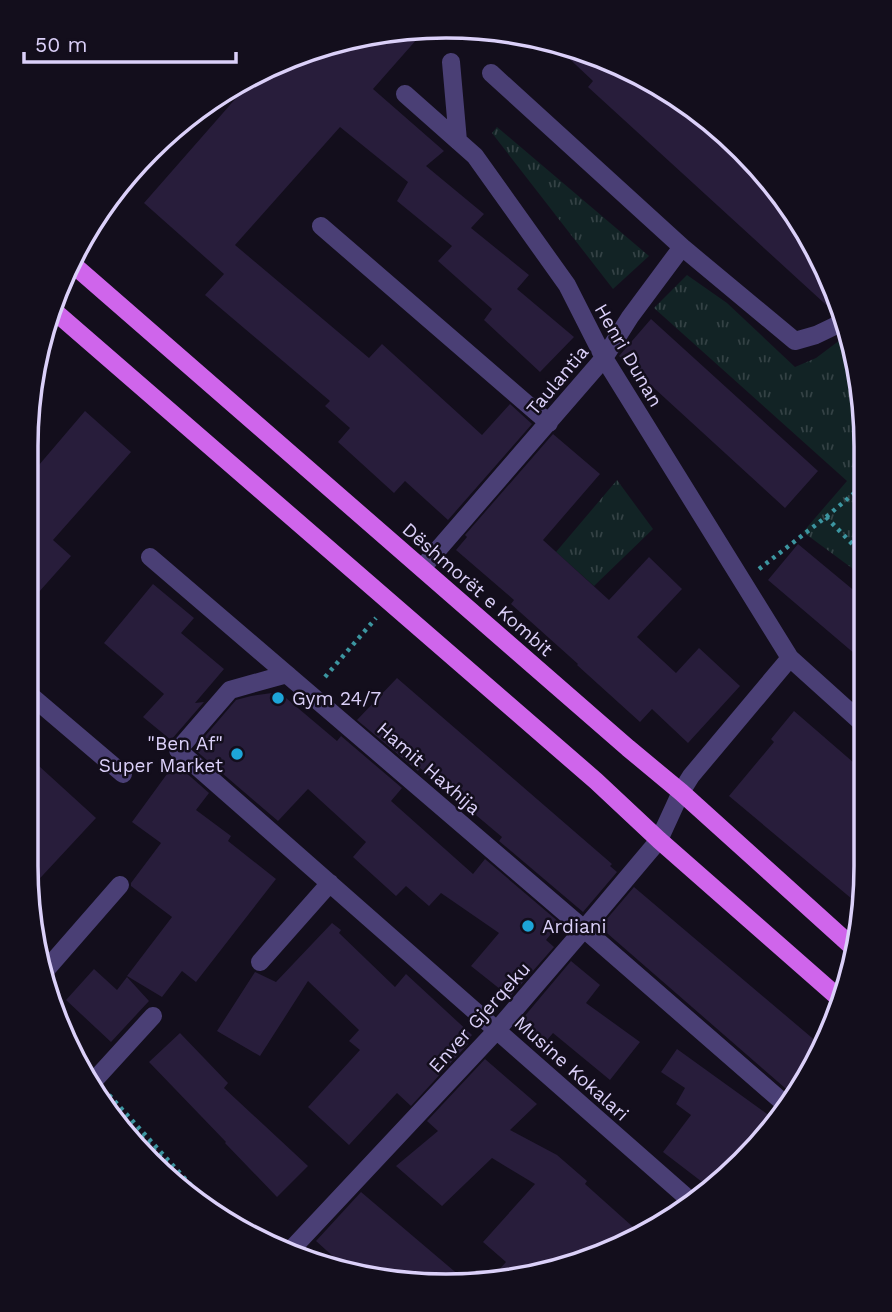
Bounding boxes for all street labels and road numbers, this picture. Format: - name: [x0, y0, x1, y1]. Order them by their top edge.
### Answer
- street label: Henri Dunan: [590, 299, 667, 411]
- street label: Taulantia: [522, 341, 593, 420]
- street label: Dëshmorët e Kombit: [398, 518, 558, 661]
- street label: Hamit Haxhija: [372, 717, 485, 820]
- street label: Enver Gjerqeku: [424, 957, 535, 1077]
- street label: Musine Kokalari: [510, 1011, 634, 1126]

